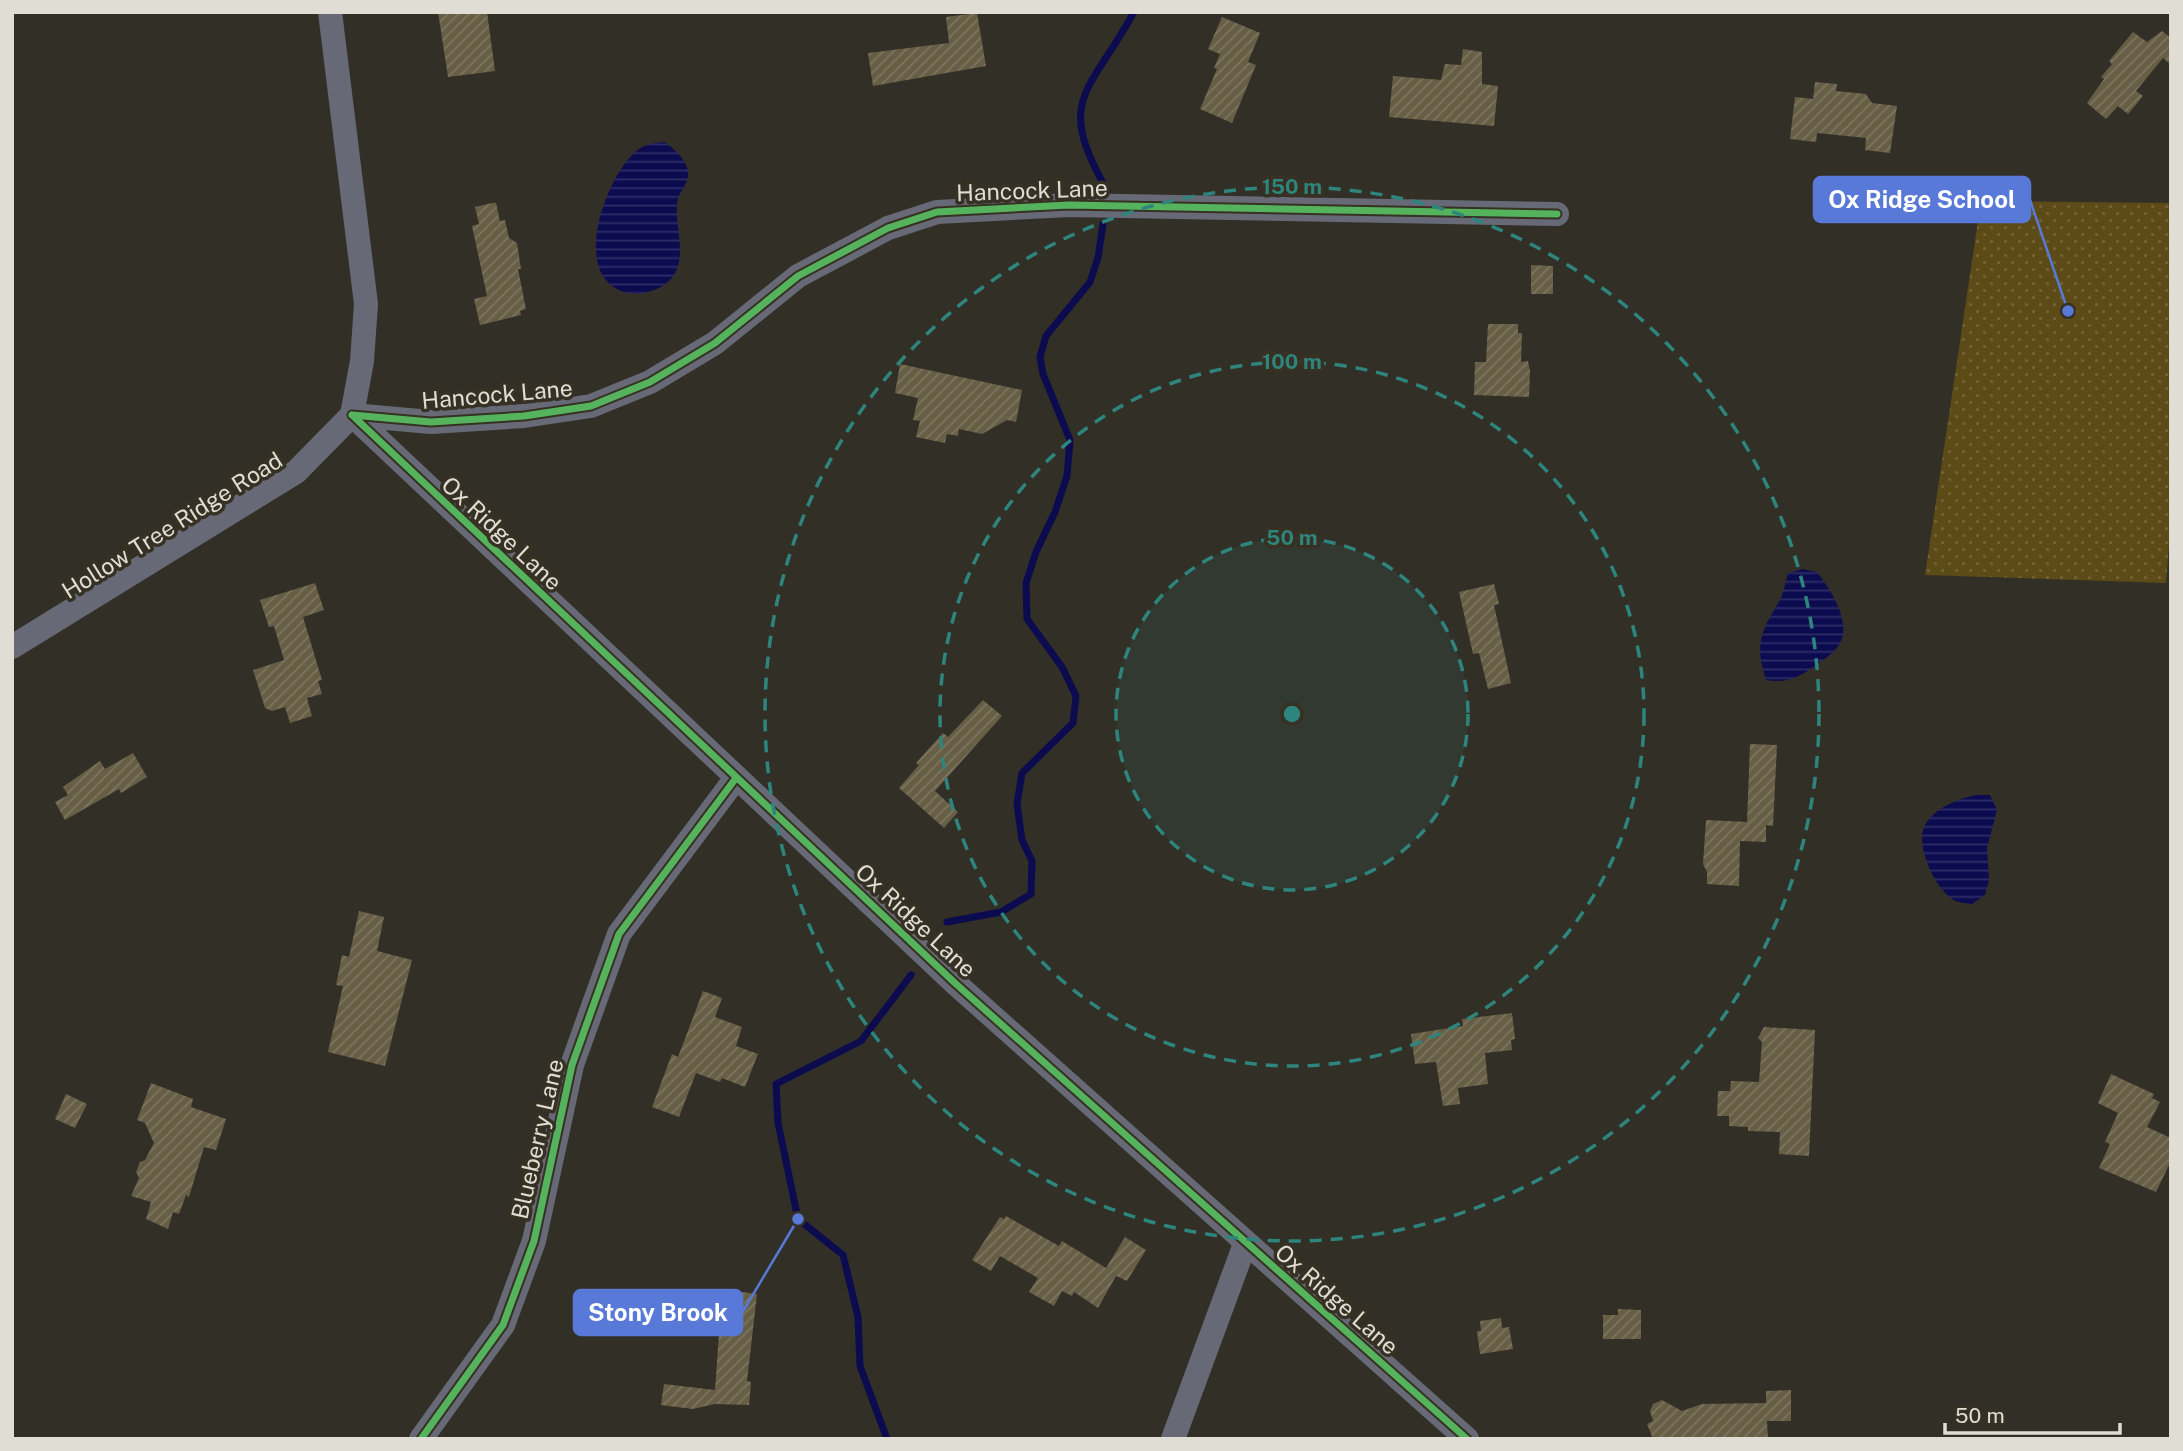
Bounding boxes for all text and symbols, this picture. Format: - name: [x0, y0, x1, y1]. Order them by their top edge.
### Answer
- street label: Hancock Lane: [956, 174, 1108, 206]
- text: 150 m: [1262, 174, 1322, 199]
- callout: Ox Ridge School: [1814, 177, 2030, 222]
- text: Ox Ridge School: [1828, 185, 2016, 213]
- text: 100 m: [1262, 349, 1322, 374]
- street label: Hancock Lane: [420, 374, 574, 414]
- street label: Hollow Tree Ridge Road: [57, 446, 287, 604]
- street label: Ox Ridge Lane: [436, 471, 568, 595]
- text: 50 m: [1266, 525, 1318, 550]
- centre of rings: [1280, 702, 1304, 726]
- street label: Ox Ridge Lane: [850, 858, 982, 982]
- street label: Blueberry Lane: [505, 1056, 569, 1222]
- street label: Ox Ridge Lane: [1270, 1238, 1404, 1360]
- callout: Stony Brook: [574, 1290, 742, 1335]
- text: Stony Brook: [588, 1298, 728, 1326]
- scale bar: [1945, 1392, 2120, 1436]
- text: 50 m: [1955, 1403, 2005, 1428]

